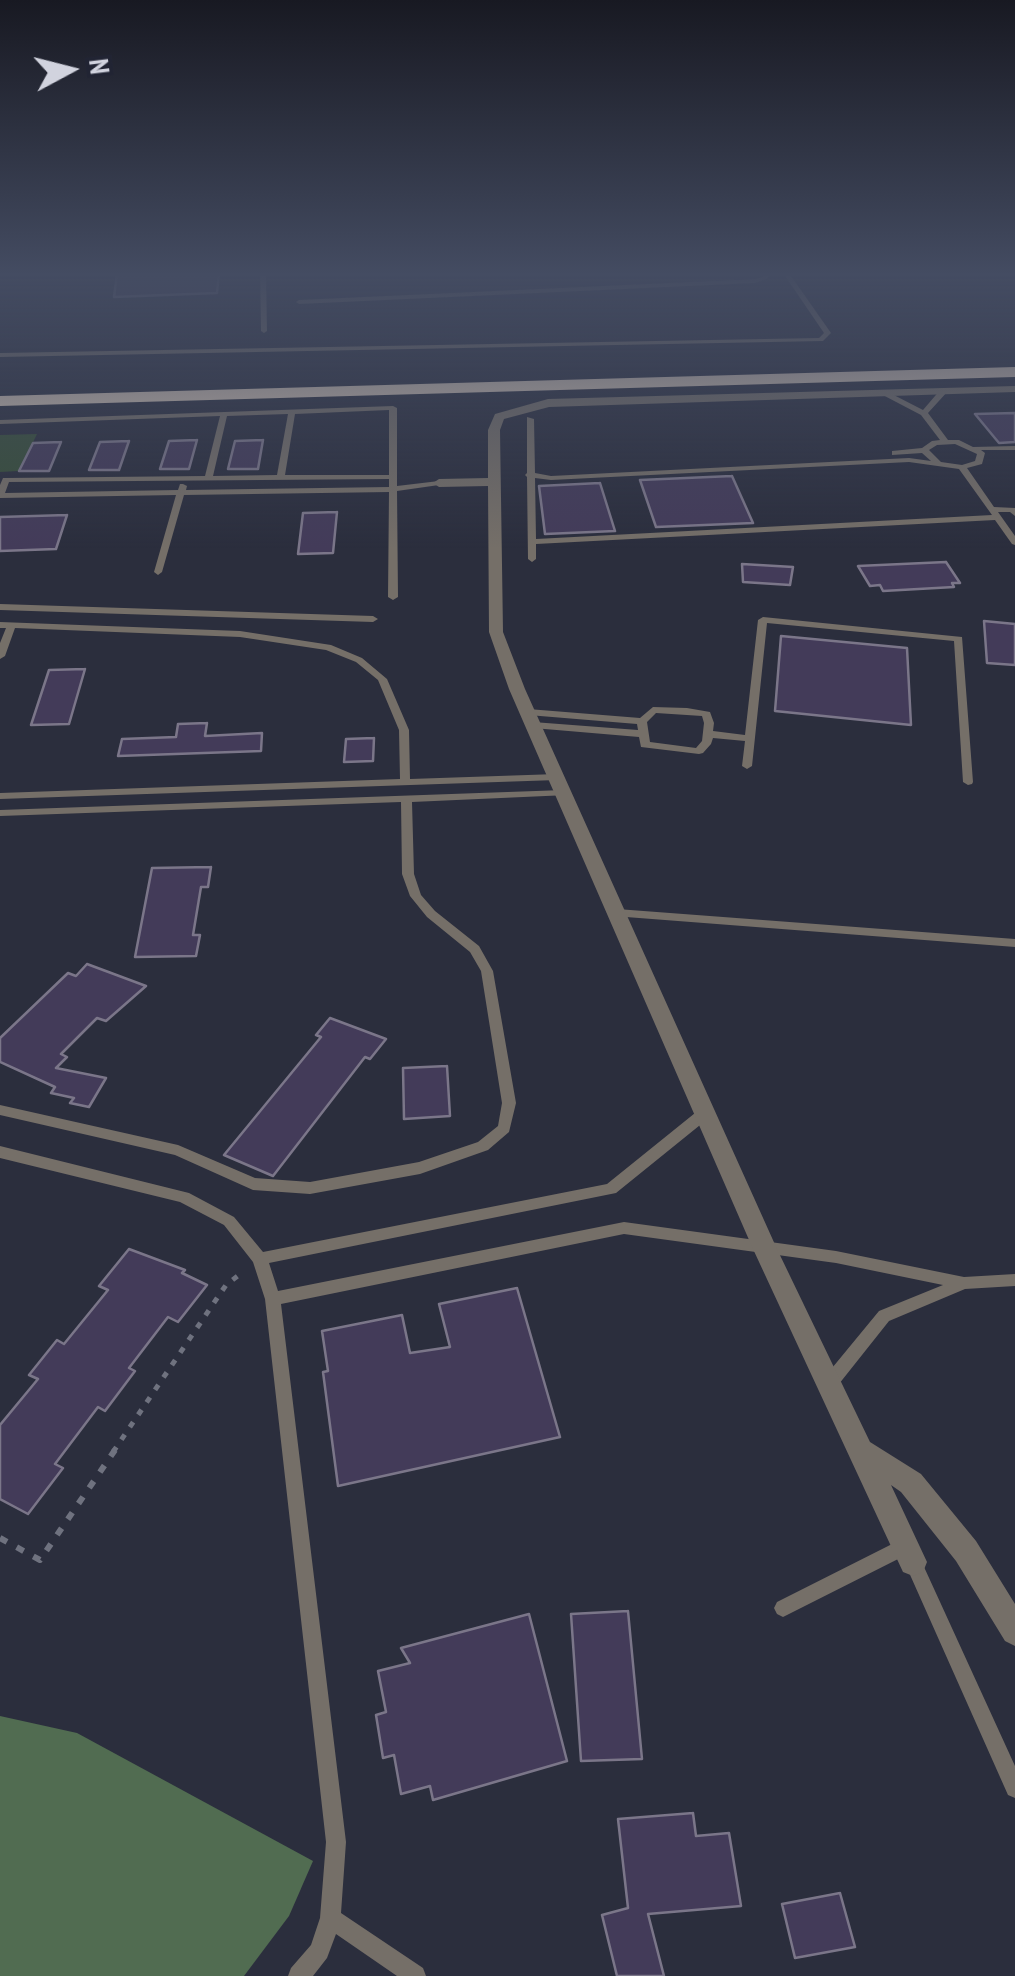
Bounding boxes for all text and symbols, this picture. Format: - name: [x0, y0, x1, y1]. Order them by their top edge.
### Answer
- north arrow: [20, 20, 120, 120]
- text: N: [81, 57, 120, 76]

